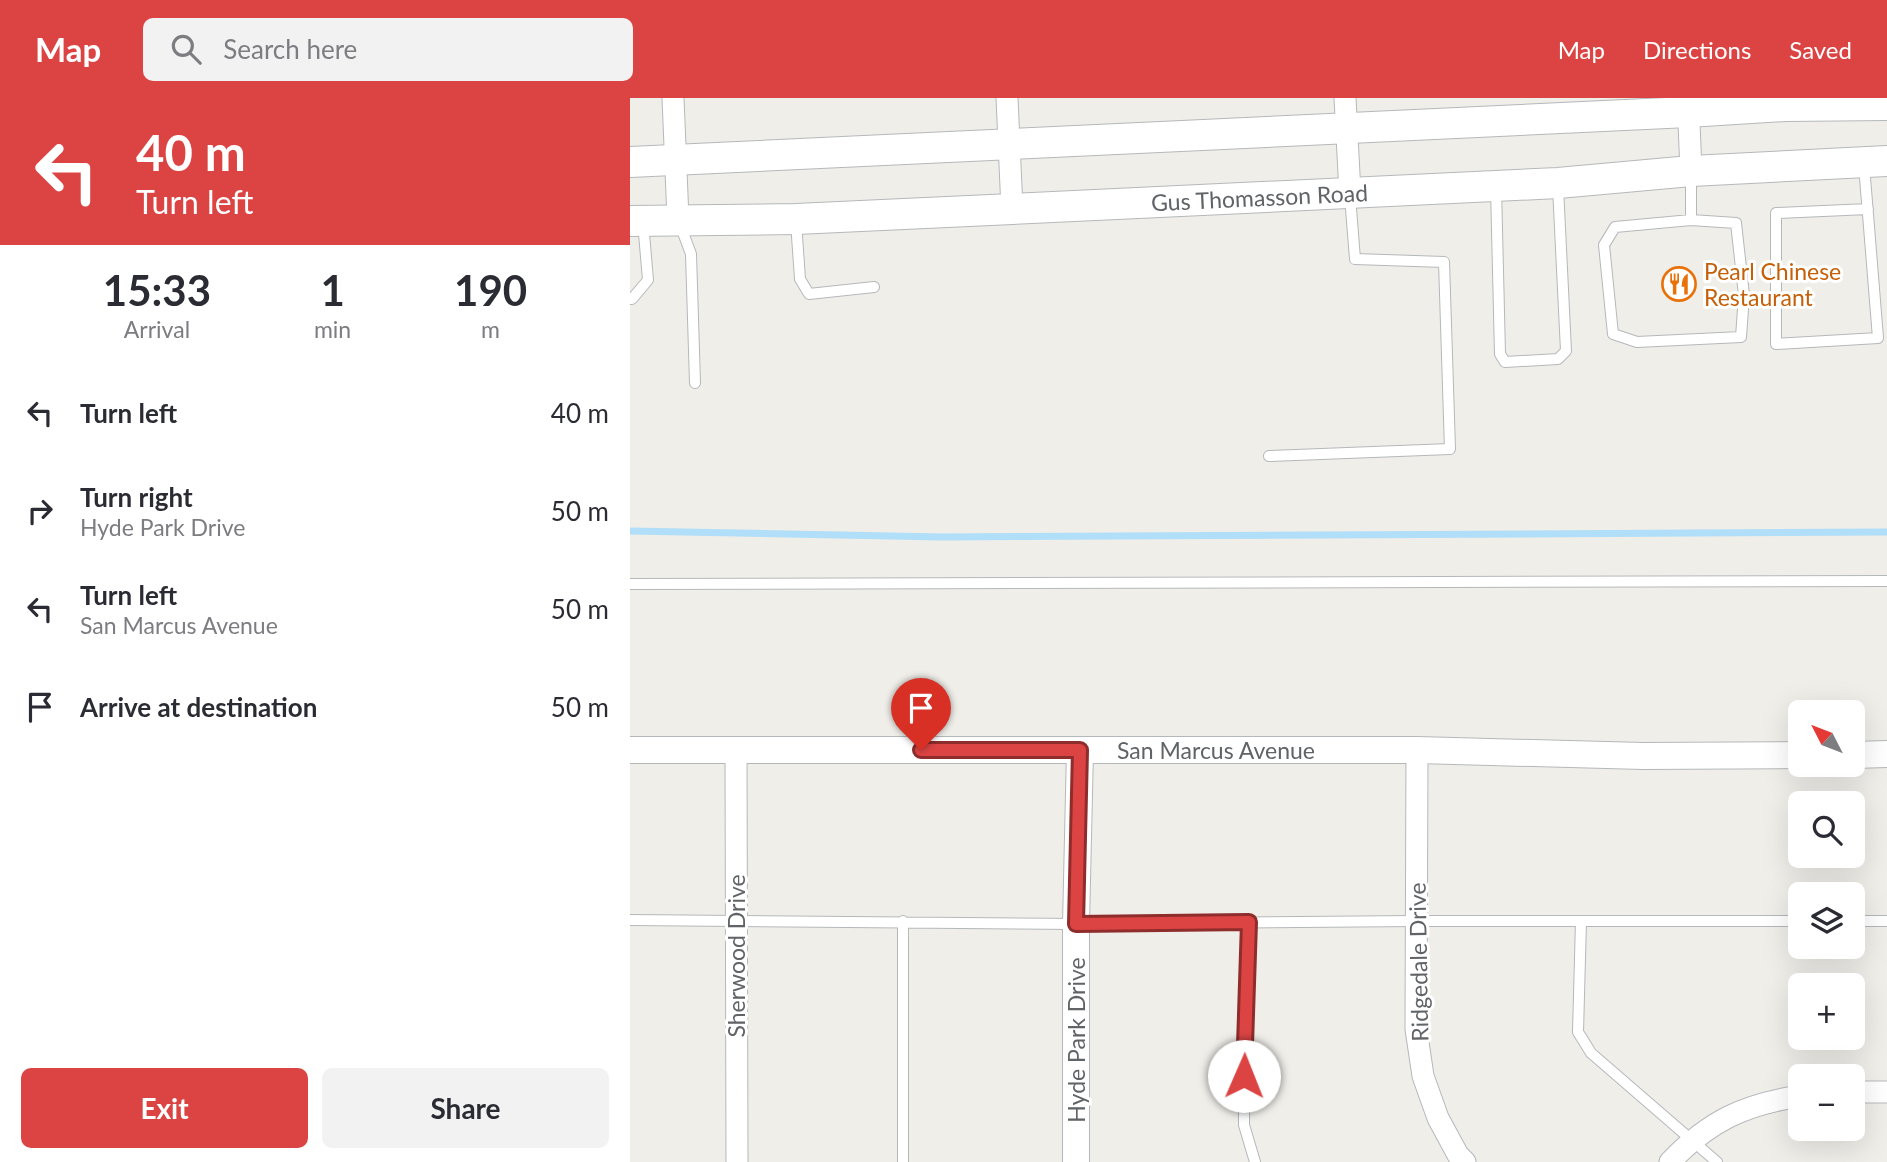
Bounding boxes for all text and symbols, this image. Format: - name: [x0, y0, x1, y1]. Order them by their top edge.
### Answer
- search box: [143, 18, 633, 81]
- text: Map: [35, 29, 101, 69]
- icon: search: [167, 30, 205, 68]
- text: Search here: [223, 33, 357, 65]
- text: Map: [1558, 35, 1605, 64]
- text: Directions: [1643, 35, 1751, 64]
- text: Saved: [1789, 35, 1852, 64]
- text: 40 m: [136, 123, 246, 181]
- icon: left: [21, 126, 112, 217]
- street label: Gus Thomasson Road: [1150, 178, 1369, 216]
- text: Turn left: [136, 182, 253, 221]
- place label: Pearl Chinese Restaurant: [1704, 257, 1841, 311]
- text: 15:33: [103, 265, 211, 315]
- text: 1: [320, 265, 345, 315]
- text: 190: [454, 265, 527, 315]
- restaurant icon: Pearl Chinese Restaurant: [1660, 265, 1698, 303]
- text: Arrival: [124, 315, 190, 343]
- text: min: [314, 315, 351, 343]
- text: m: [481, 315, 500, 343]
- icon: left: [21, 394, 59, 432]
- text: Turn left: [80, 397, 177, 429]
- text: 40 m: [551, 397, 609, 429]
- text: Turn right: [80, 481, 193, 513]
- icon: right: [21, 492, 59, 530]
- text: 50 m: [551, 495, 609, 527]
- text: Hyde Park Drive: [80, 513, 245, 541]
- text: Turn left: [80, 579, 177, 611]
- icon: left: [21, 590, 59, 628]
- text: 50 m: [551, 593, 609, 625]
- text: San Marcus Avenue: [80, 611, 278, 639]
- pin: [891, 678, 951, 750]
- icon: arrive: [21, 688, 59, 726]
- icon: arrive: [902, 689, 940, 727]
- text: Arrive at destination: [80, 691, 317, 723]
- text: 50 m: [551, 691, 609, 723]
- north arrow: [1788, 700, 1866, 777]
- map controls: [1788, 700, 1865, 1141]
- street label: San Marcus Avenue: [1117, 736, 1315, 764]
- button: search: [1788, 791, 1865, 868]
- street label: Sherwood Drive: [722, 874, 750, 1038]
- street label: Ridgedale Drive: [1403, 882, 1433, 1042]
- button: layers: [1788, 882, 1865, 959]
- street label: Hyde Park Drive: [1062, 957, 1090, 1123]
- button: +: [1788, 973, 1865, 1050]
- position arrow: [1207, 1039, 1281, 1113]
- button: −: [1788, 1064, 1865, 1141]
- button: Exit: [21, 1068, 308, 1148]
- button: Share: [322, 1068, 609, 1148]

